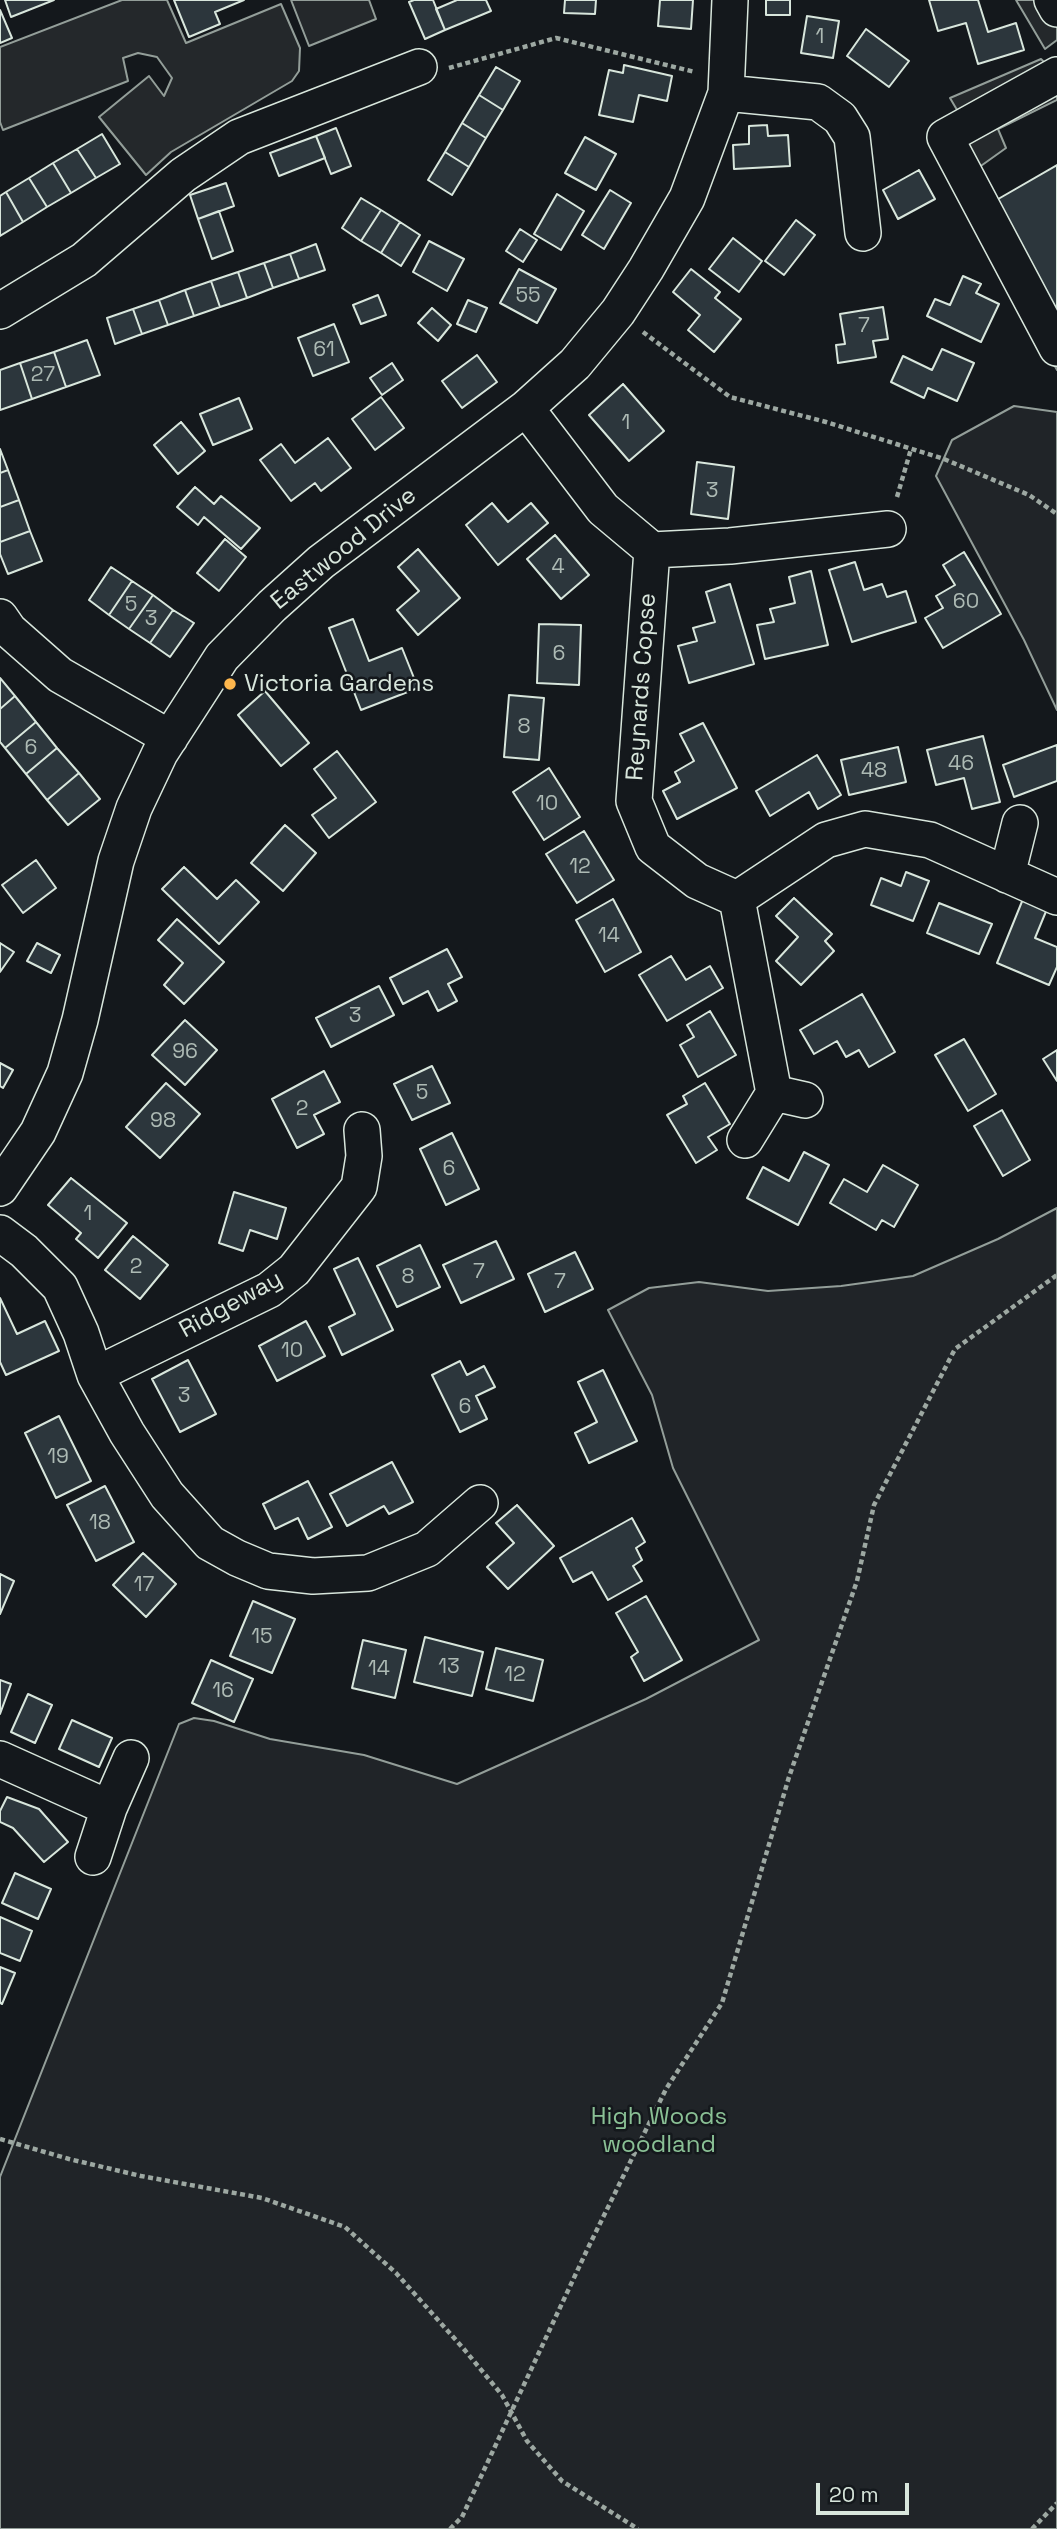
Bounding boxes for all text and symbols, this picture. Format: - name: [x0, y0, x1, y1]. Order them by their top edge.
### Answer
- house number: 1: [816, 24, 824, 50]
- house number: 55: [515, 283, 541, 309]
- house number: 7: [858, 313, 870, 339]
- house number: 61: [313, 337, 335, 363]
- house number: 27: [31, 362, 55, 388]
- house number: 1: [622, 410, 630, 436]
- house number: 3: [706, 478, 718, 504]
- street label: Eastwood Drive: [266, 482, 422, 616]
- house number: 4: [551, 554, 565, 580]
- house number: 60: [953, 589, 979, 615]
- house number: 5: [125, 592, 137, 618]
- street label: Reynards Copse: [621, 592, 663, 782]
- house number: 3: [145, 606, 157, 632]
- house number: 6: [553, 641, 565, 667]
- place label: Victoria Gardens: [244, 670, 434, 698]
- marker: Victoria Gardens: [222, 676, 238, 692]
- house number: 8: [517, 714, 531, 740]
- house number: 6: [25, 735, 37, 761]
- house number: 46: [948, 751, 974, 777]
- house number: 48: [861, 758, 887, 784]
- house number: 10: [536, 791, 558, 817]
- house number: 12: [569, 854, 591, 880]
- house number: 14: [598, 923, 620, 949]
- house number: 3: [349, 1003, 361, 1029]
- house number: 96: [172, 1039, 198, 1065]
- house number: 5: [416, 1080, 428, 1106]
- house number: 2: [296, 1096, 308, 1122]
- house number: 98: [150, 1108, 176, 1134]
- house number: 6: [443, 1156, 455, 1182]
- house number: 1: [84, 1201, 92, 1227]
- house number: 2: [130, 1254, 142, 1280]
- house number: 7: [473, 1259, 485, 1285]
- house number: 8: [401, 1264, 415, 1290]
- street label: Ridgeway: [175, 1265, 287, 1345]
- house number: 7: [554, 1269, 566, 1295]
- house number: 10: [281, 1338, 303, 1364]
- house number: 3: [178, 1383, 190, 1409]
- house number: 6: [459, 1394, 471, 1420]
- house number: 19: [47, 1444, 69, 1470]
- house number: 18: [89, 1510, 111, 1536]
- house number: 17: [134, 1572, 154, 1598]
- house number: 15: [251, 1624, 273, 1650]
- house number: 13: [438, 1654, 460, 1680]
- house number: 14: [368, 1656, 390, 1682]
- house number: 12: [504, 1662, 526, 1688]
- house number: 16: [212, 1678, 234, 1704]
- park label: High Woods woodland: [591, 2103, 727, 2159]
- scale bar: [819, 2470, 912, 2514]
- text: 20 m: [829, 2481, 879, 2508]

